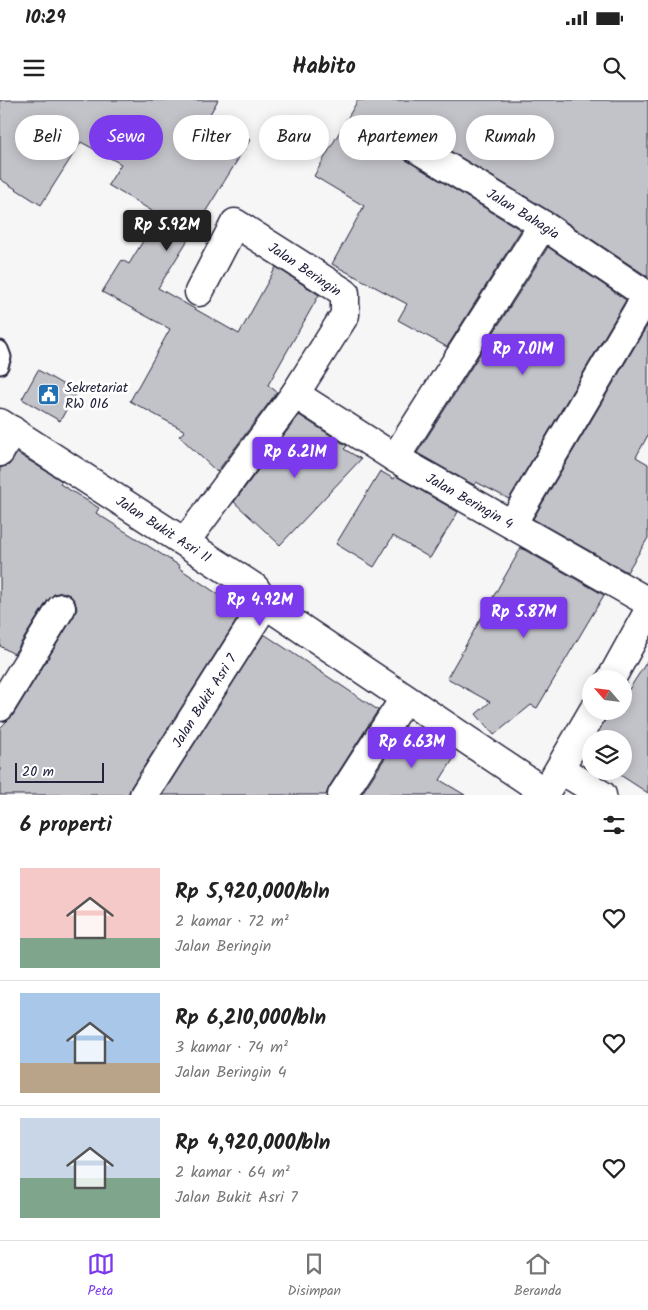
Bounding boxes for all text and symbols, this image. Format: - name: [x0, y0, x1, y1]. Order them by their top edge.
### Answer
- text: 10:29: [25, 3, 66, 33]
- text: Habito: [292, 50, 356, 85]
- icon: menu: [20, 54, 48, 82]
- icon: search: [600, 54, 628, 82]
- chip: Beli: [15, 115, 79, 160]
- chip: Sewa: [89, 115, 163, 160]
- chip: Filter: [173, 115, 249, 160]
- chip: Baru: [259, 115, 329, 160]
- chip: Apartemen: [339, 115, 456, 160]
- chip: Rumah: [466, 115, 554, 160]
- street label: Jalan Bahagia: [482, 183, 564, 245]
- pin: Rp 5.92M: [115, 210, 219, 252]
- text: Rp 5.92M: [134, 213, 200, 238]
- street label: Jalan Beringin: [263, 237, 346, 303]
- pin: Rp 7.01M: [471, 334, 575, 376]
- text: Rp 7.01M: [493, 337, 553, 362]
- place label: Sekretariat RW 016: [65, 377, 129, 415]
- public building icon: Sekretariat RW 016: [37, 383, 61, 407]
- pin: Rp 6.21M: [243, 436, 347, 479]
- text: Rp 6.21M: [263, 440, 327, 465]
- street label: Jalan Beringin 4: [422, 468, 518, 535]
- street label: Jalan Bukit Asri 11: [111, 491, 215, 569]
- pin: Rp 4.92M: [208, 584, 312, 627]
- text: Rp 4.92M: [227, 588, 293, 613]
- pin: Rp 5.87M: [472, 596, 576, 639]
- text: Rp 5.87M: [491, 600, 557, 625]
- street label: Jalan Bukit Asri 7: [167, 649, 243, 752]
- north arrow: [582, 670, 632, 720]
- map controls: [582, 670, 632, 780]
- pin: Rp 6.63M: [360, 726, 464, 769]
- text: Rp 6.63M: [379, 730, 445, 755]
- button: layers: [582, 730, 632, 780]
- scale bar: [15, 760, 104, 783]
- text: 20 m: [22, 761, 54, 783]
- text: 6 properti: [20, 809, 112, 842]
- icon: filters: [600, 811, 628, 839]
- text: Rp 5,920,000/bln: [175, 876, 330, 909]
- icon: home: [60, 888, 120, 948]
- icon: heart: [600, 904, 628, 932]
- text: 2 kamar · 72 m²: [175, 909, 289, 934]
- text: Jalan Beringin: [175, 934, 271, 959]
- text: Rp 6,210,000/bln: [175, 1002, 326, 1035]
- icon: home: [60, 1013, 120, 1073]
- icon: heart: [600, 1029, 628, 1057]
- text: 3 kamar · 74 m²: [175, 1035, 288, 1060]
- text: Jalan Beringin 4: [175, 1060, 287, 1085]
- text: Rp 4,920,000/bln: [175, 1127, 330, 1160]
- icon: home: [60, 1138, 120, 1198]
- icon: heart: [600, 1154, 628, 1182]
- text: 2 kamar · 64 m²: [175, 1160, 290, 1185]
- text: Jalan Bukit Asri 7: [175, 1185, 298, 1210]
- tab: Peta: [87, 1250, 115, 1302]
- tab: Disimpan: [288, 1250, 341, 1302]
- tab: Beranda: [514, 1250, 561, 1302]

